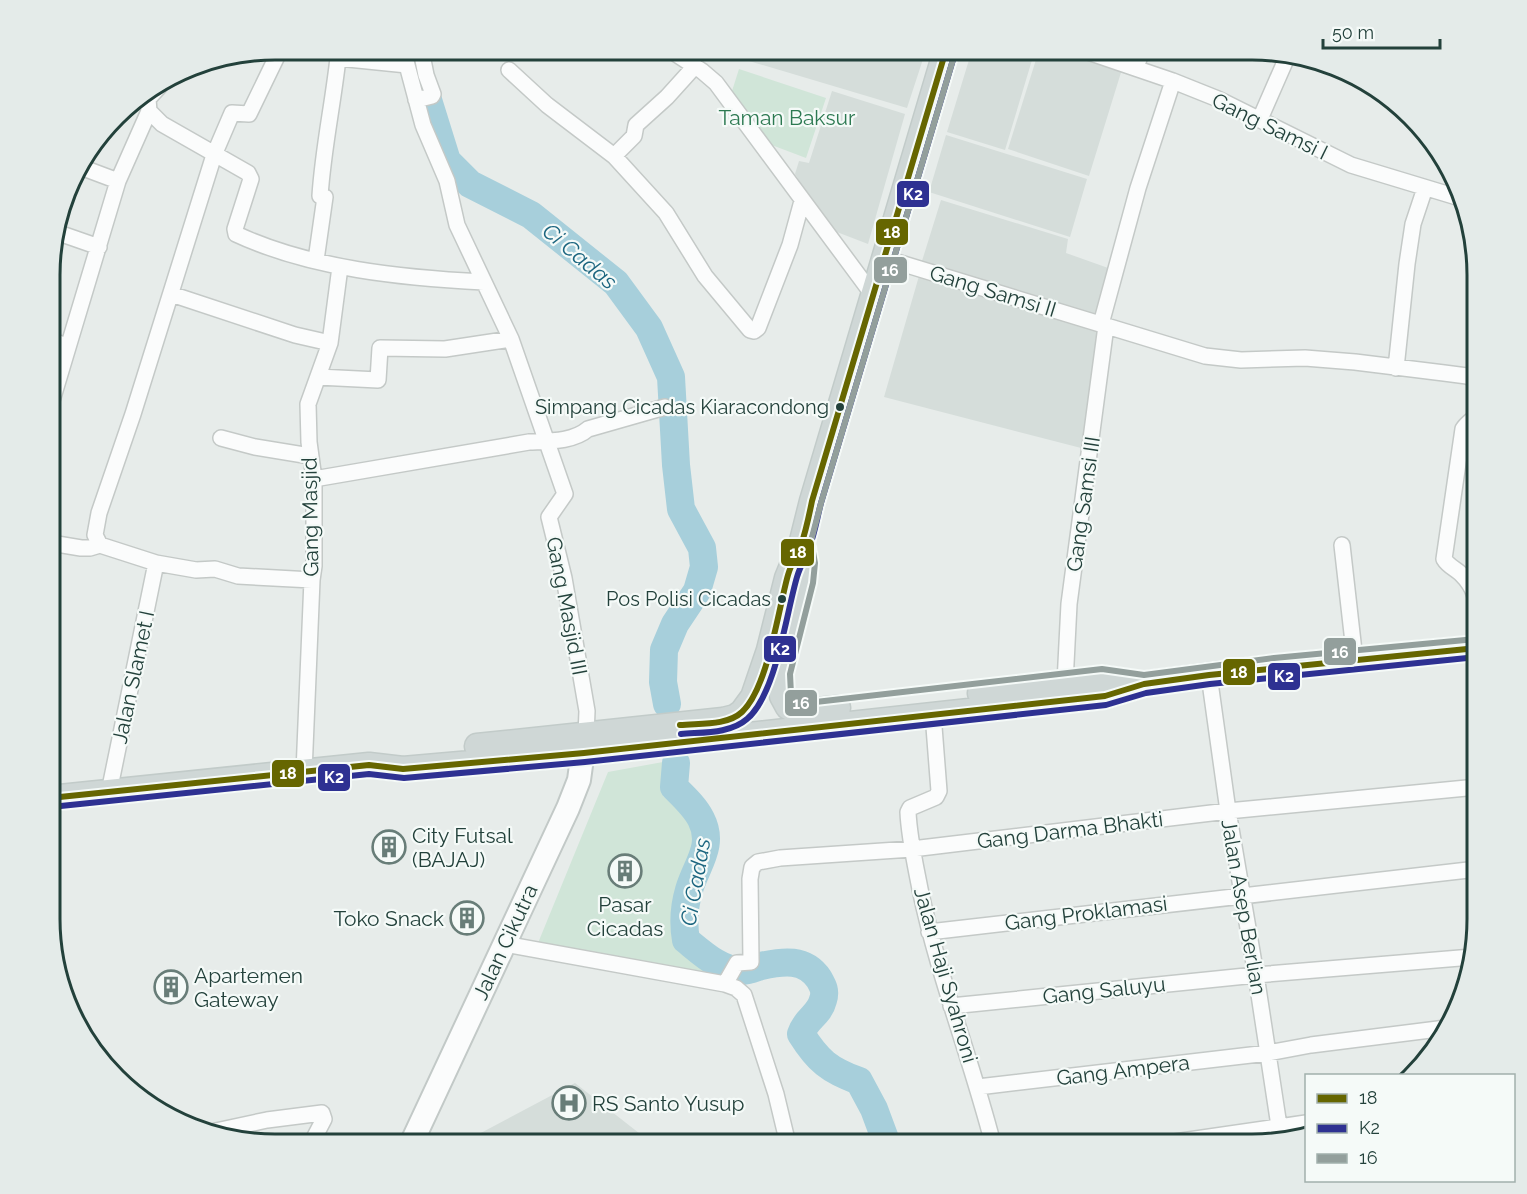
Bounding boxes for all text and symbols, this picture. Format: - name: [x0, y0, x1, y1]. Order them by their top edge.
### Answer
- scale bar: [1323, 12, 1440, 50]
- text: 50 m: [1332, 22, 1374, 43]
- street label: Gang Samsi I: [1208, 87, 1332, 165]
- park label: Taman Baksur: [719, 105, 856, 130]
- line badge: K2: [896, 180, 930, 208]
- text: K2: [903, 185, 923, 204]
- water label: Ci Cadas: [538, 218, 622, 294]
- line badge: 18: [875, 218, 909, 246]
- text: 18: [883, 223, 901, 242]
- line badge: 16: [873, 256, 908, 284]
- street label: Gang Samsi II: [927, 260, 1059, 322]
- text: 16: [881, 261, 899, 280]
- place label: Simpang Cicadas Kiaracondong: [535, 395, 829, 419]
- marker: Simpang Cicadas Kiaracondong: [834, 401, 846, 413]
- street label: Gang Samsi III: [1061, 435, 1105, 573]
- street label: Gang Masjid: [296, 457, 324, 577]
- street label: Gang Masjid III: [541, 535, 593, 677]
- line badge: 18: [780, 538, 815, 567]
- text: 18: [789, 543, 807, 562]
- place label: Pos Polisi Cicadas: [606, 587, 771, 611]
- marker: Pos Polisi Cicadas: [776, 593, 788, 605]
- street label: Jalan Slamet I: [107, 608, 159, 746]
- line badge: K2: [763, 635, 797, 663]
- line badge: 16: [1323, 637, 1357, 666]
- text: K2: [770, 640, 790, 659]
- text: 16: [1331, 643, 1349, 662]
- line badge: 18: [1222, 658, 1256, 686]
- line badge: K2: [1267, 662, 1301, 691]
- text: 18: [1230, 663, 1248, 682]
- text: K2: [1274, 667, 1294, 686]
- line badge: 16: [784, 689, 818, 717]
- text: 16: [792, 694, 810, 713]
- line badge: 18: [271, 759, 305, 788]
- line badge: K2: [317, 763, 351, 792]
- text: 18: [279, 764, 297, 783]
- text: K2: [324, 768, 344, 787]
- street label: Gang Darma Bhakti: [976, 806, 1164, 854]
- street label: Jalan Asep Berlian: [1216, 817, 1272, 997]
- place label: City Futsal (BAJAJ): [412, 823, 513, 872]
- building icon: City Futsal (BAJAJ): [371, 829, 407, 865]
- water label: Ci Cadas: [674, 836, 716, 928]
- building icon: Pasar Cicadas: [607, 853, 643, 889]
- street label: Jalan Cikutra: [467, 880, 543, 1004]
- street label: Jalan Haji Syahroni: [909, 884, 983, 1066]
- street label: Gang Proklamasi: [1003, 891, 1169, 935]
- place label: Pasar Cicadas: [587, 892, 663, 941]
- building icon: Toko Snack: [449, 900, 485, 936]
- place label: Toko Snack: [334, 906, 444, 931]
- place label: Apartemen Gateway: [194, 963, 303, 1012]
- building icon: Apartemen Gateway: [153, 969, 189, 1005]
- street label: Gang Saluyu: [1041, 971, 1167, 1009]
- street label: Gang Ampera: [1055, 1049, 1191, 1091]
- legend: [1305, 1074, 1515, 1182]
- hospital icon: RS Santo Yusup: [551, 1085, 587, 1121]
- text: 18: [1359, 1087, 1377, 1108]
- place label: RS Santo Yusup: [592, 1091, 745, 1116]
- text: K2: [1359, 1117, 1380, 1138]
- text: 16: [1359, 1147, 1378, 1168]

